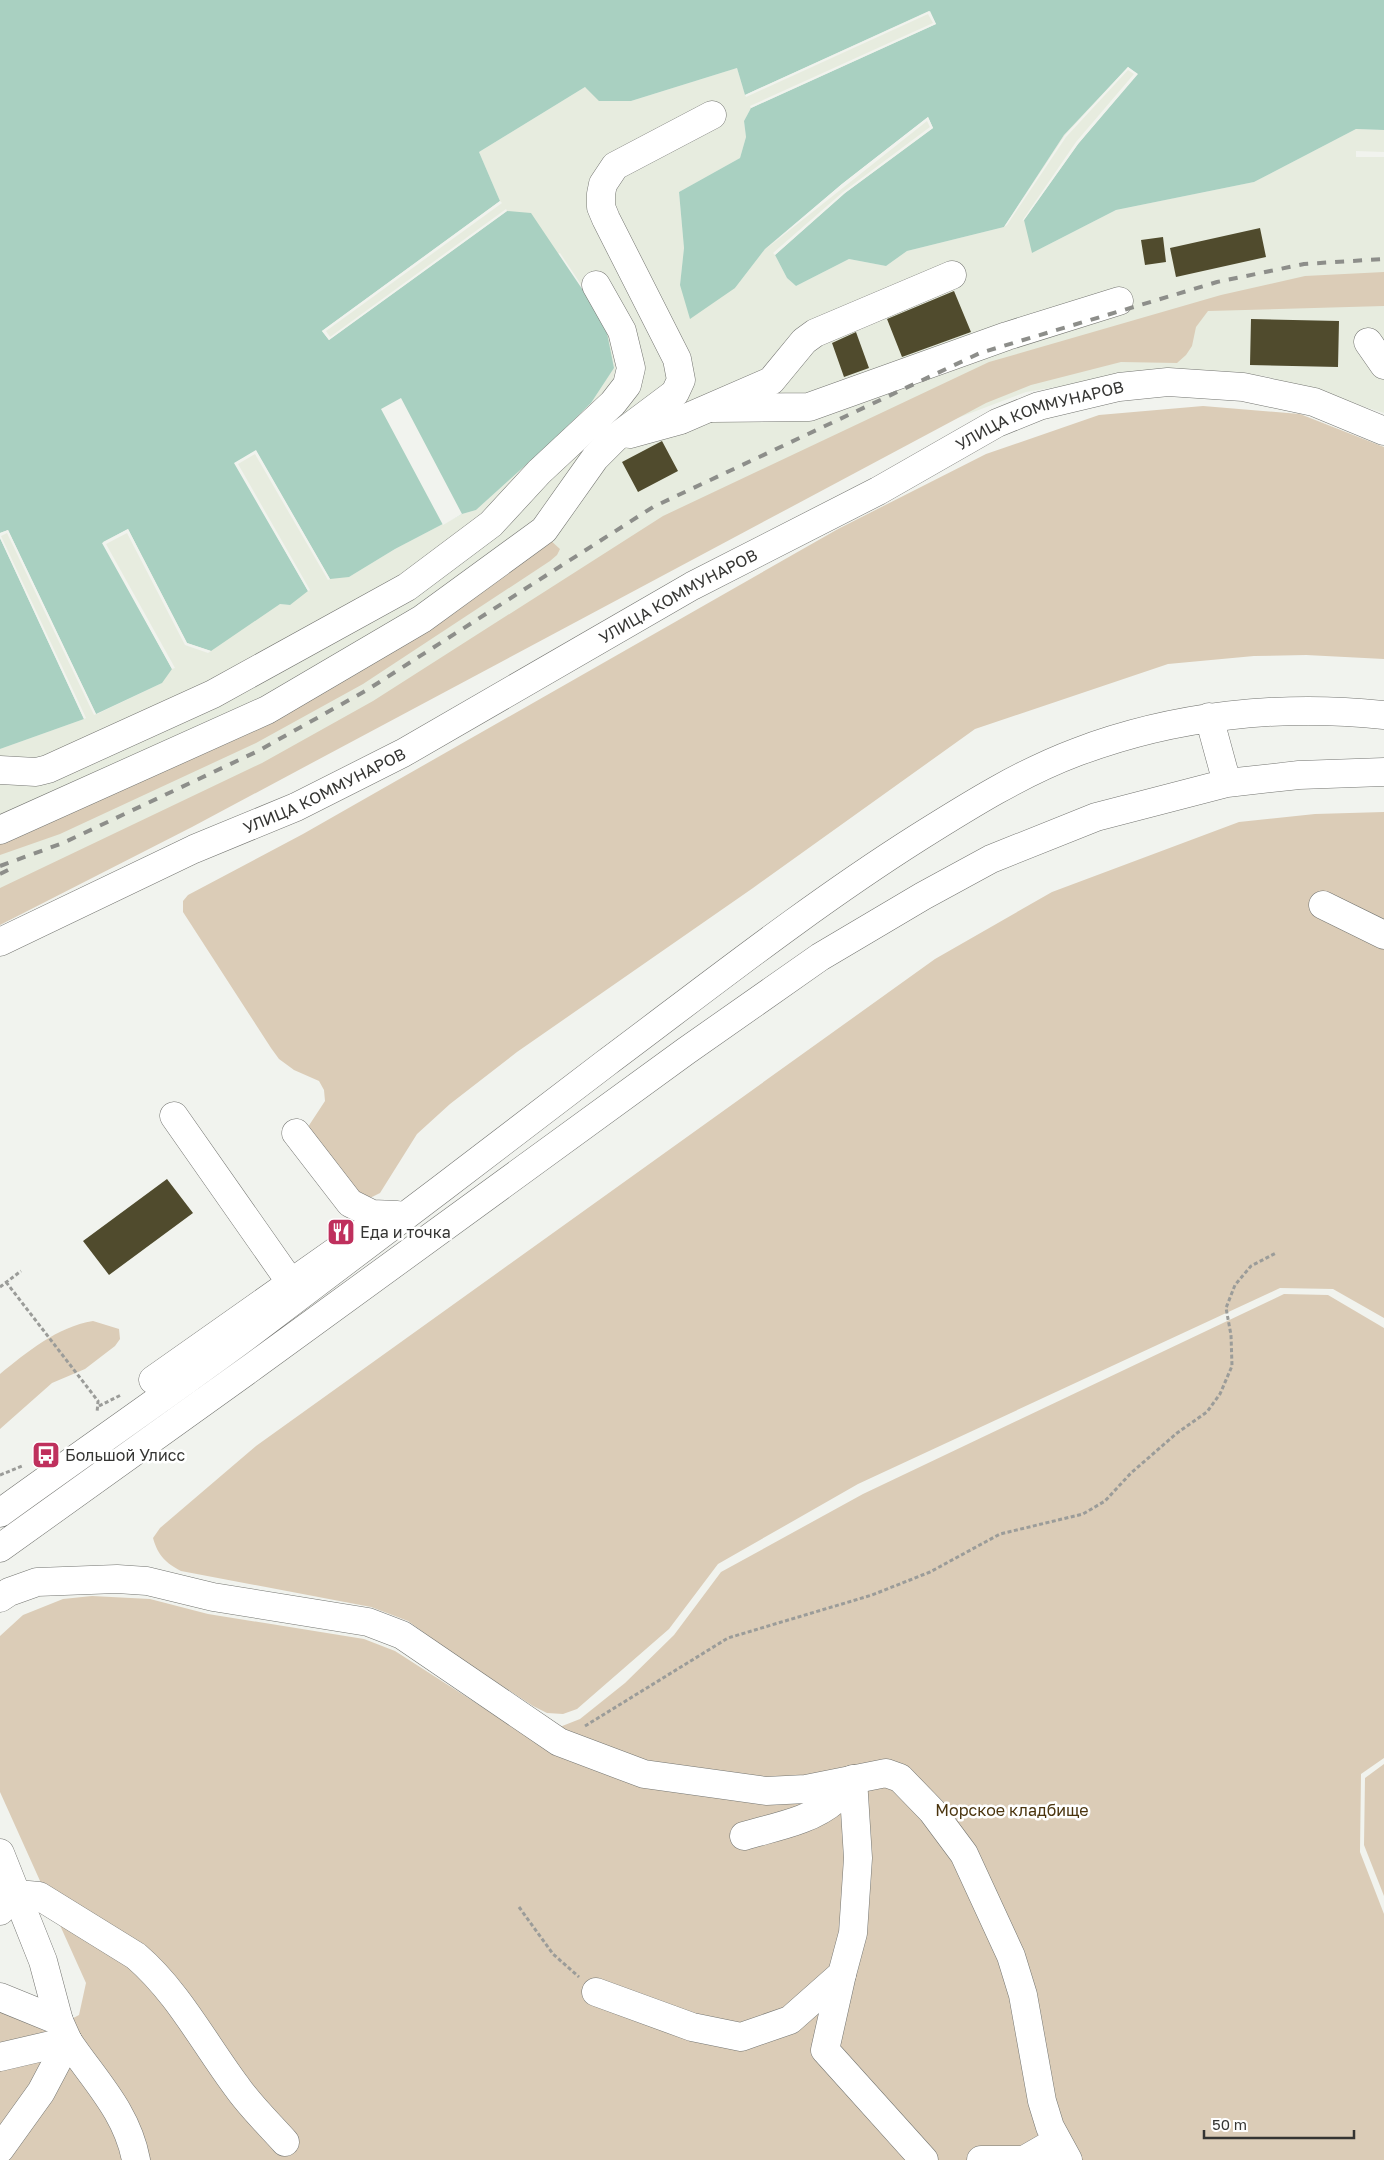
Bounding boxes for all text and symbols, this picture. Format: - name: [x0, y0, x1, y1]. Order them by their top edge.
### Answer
- street label: УЛИЦА КОММУНАРОВ: [952, 376, 1126, 454]
- street label: УЛИЦА КОММУНАРОВ: [595, 544, 761, 648]
- street label: УЛИЦА КОММУНАРОВ: [240, 743, 409, 838]
- restaurant icon: Еда и точка: [326, 1217, 356, 1247]
- place label: Еда и точка: [360, 1222, 451, 1242]
- bus stop icon: Большой Улисс: [31, 1440, 61, 1470]
- place label: Большой Улисс: [65, 1445, 185, 1465]
- park label: Морское кладбище: [935, 1800, 1089, 1820]
- scale bar: [1204, 2108, 1354, 2140]
- text: 50 m: [1212, 2115, 1247, 2133]

